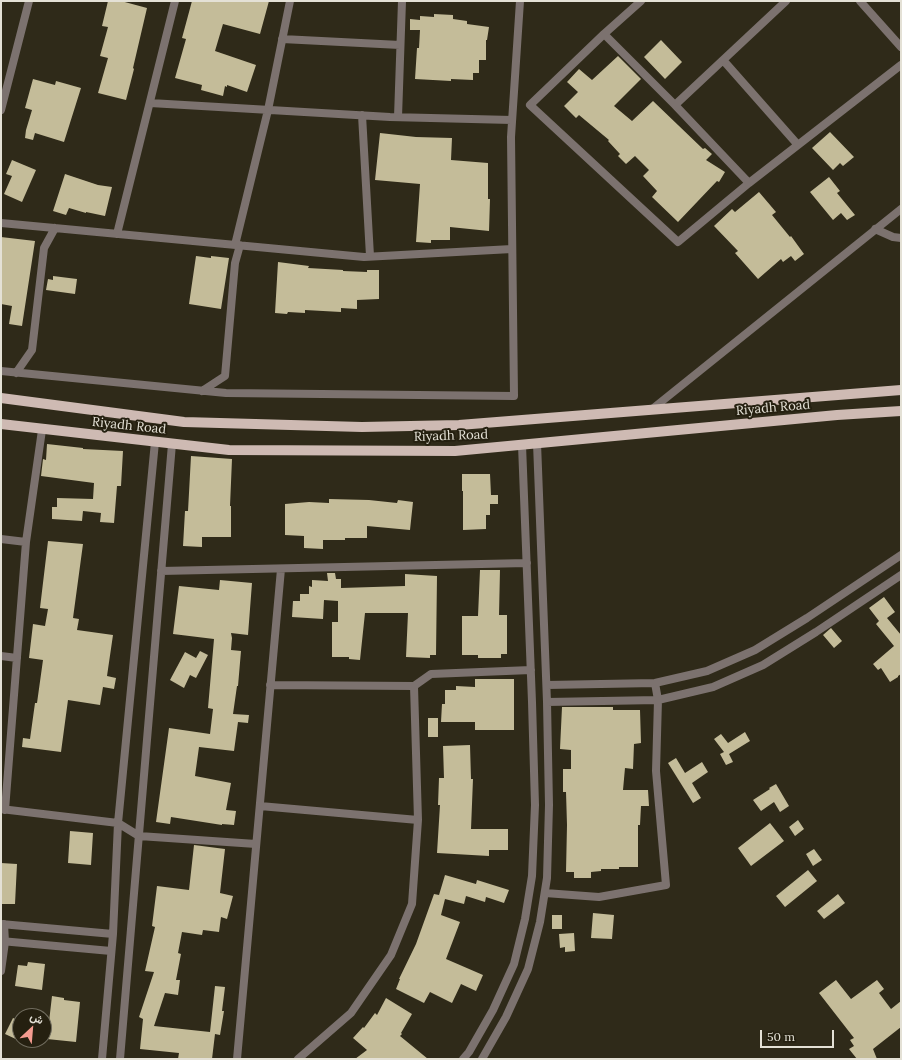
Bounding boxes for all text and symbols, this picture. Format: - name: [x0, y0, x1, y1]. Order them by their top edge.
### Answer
- street label: Riyadh Road: [735, 397, 811, 419]
- street label: Riyadh Road: [91, 414, 167, 438]
- street label: Riyadh Road: [414, 427, 488, 445]
- north arrow: [12, 1008, 52, 1048]
- text: ش: [28, 1009, 46, 1027]
- scale bar: [762, 1022, 836, 1048]
- text: 50 m: [767, 1029, 795, 1044]

